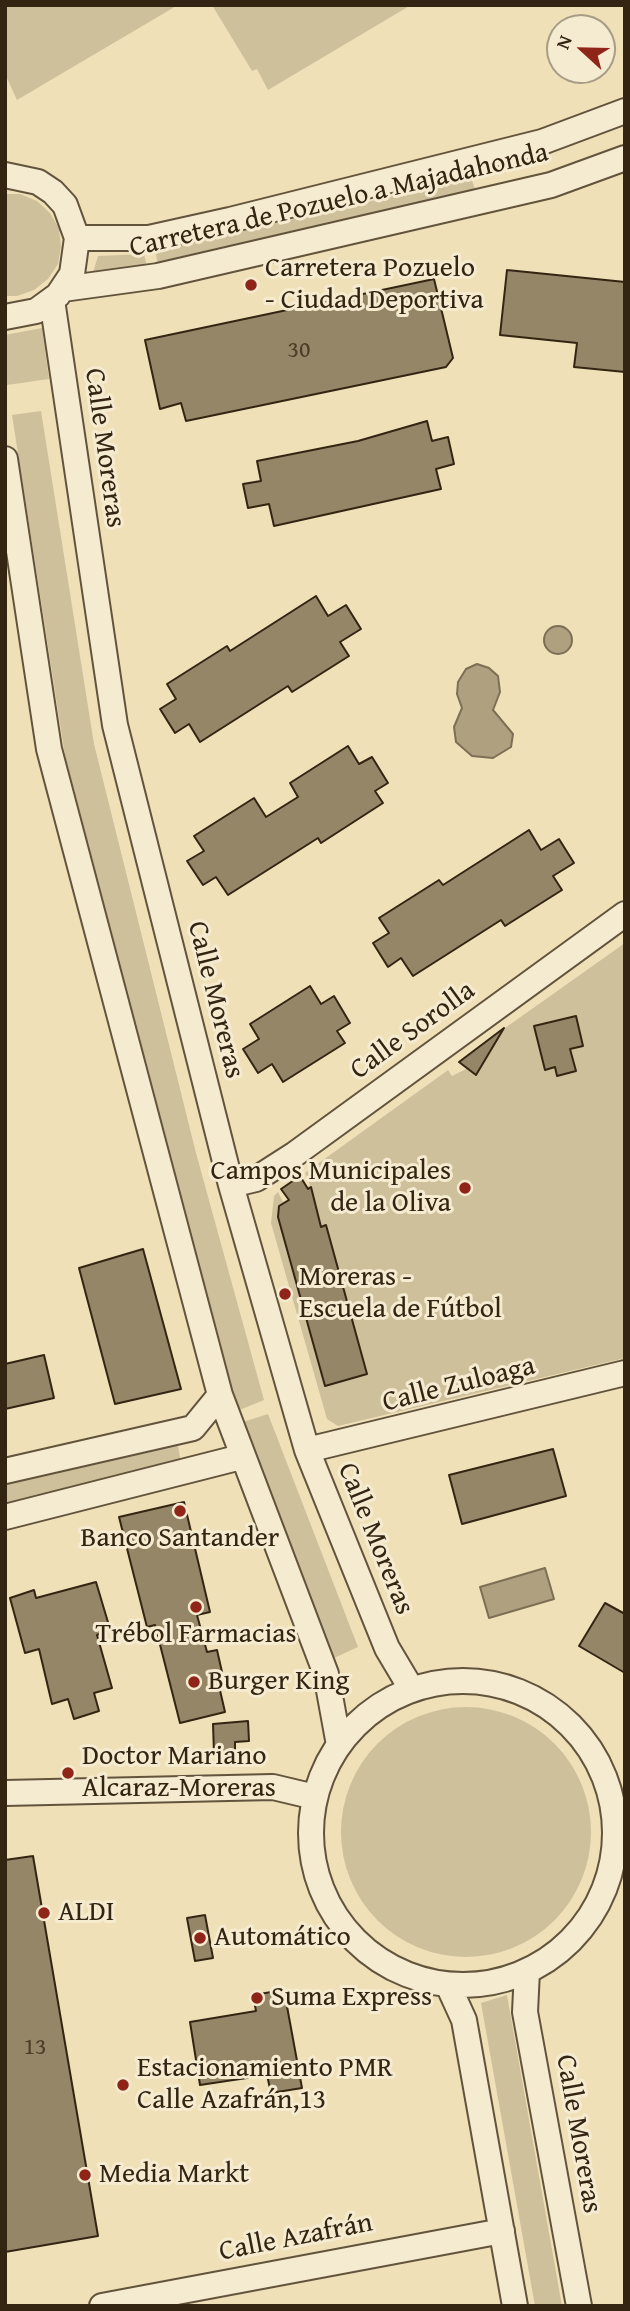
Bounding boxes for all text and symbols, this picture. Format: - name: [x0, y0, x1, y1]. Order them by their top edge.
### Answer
- north arrow: [546, 14, 616, 84]
- text: N: [548, 31, 579, 53]
- street label: Carretera de Pozuelo a Majadahonda: [126, 136, 552, 266]
- place label: Carretera Pozuelo - Ciudad Deportiva: [265, 252, 484, 318]
- marker: Carretera Pozuelo - Ciudad Deportiva: [243, 277, 259, 293]
- house number: 30: [287, 337, 311, 365]
- street label: Calle Moreras: [76, 366, 132, 530]
- street label: Calle Moreras: [179, 918, 251, 1082]
- street label: Calle Sorolla: [344, 975, 482, 1087]
- place label: Campos Municipales de la Oliva: [211, 1155, 451, 1221]
- marker: Campos Municipales de la Oliva: [457, 1180, 473, 1196]
- place label: Moreras - Escuela de Fútbol: [299, 1261, 502, 1327]
- marker: Moreras - Escuela de Fútbol: [277, 1286, 293, 1302]
- street label: Calle Zuloaga: [379, 1350, 539, 1420]
- street label: Calle Moreras: [329, 1458, 421, 1620]
- marker: Banco Santander: [172, 1503, 188, 1519]
- place label: Banco Santander: [81, 1522, 279, 1556]
- marker: Trébol Farmacias: [188, 1599, 204, 1615]
- place label: Trébol Farmacias: [95, 1618, 297, 1652]
- place label: Burger King: [208, 1665, 349, 1699]
- marker: Burger King: [186, 1674, 202, 1690]
- place label: Doctor Mariano Alcaraz-Moreras: [82, 1740, 276, 1806]
- marker: Doctor Mariano Alcaraz-Moreras: [60, 1765, 76, 1781]
- place label: ALDI: [58, 1896, 114, 1930]
- marker: ALDI: [36, 1905, 52, 1921]
- place label: Automático: [214, 1921, 351, 1955]
- marker: Automático: [192, 1930, 208, 1946]
- place label: Suma Express: [271, 1981, 432, 2015]
- marker: Suma Express: [249, 1990, 265, 2006]
- house number: 13: [23, 2034, 47, 2062]
- place label: Estacionamiento PMR Calle Azafrán,13: [137, 2052, 393, 2118]
- street label: Calle Moreras: [548, 2052, 608, 2216]
- marker: Estacionamiento PMR Calle Azafrán,13: [115, 2077, 131, 2093]
- place label: Media Markt: [99, 2158, 249, 2192]
- marker: Media Markt: [77, 2167, 93, 2183]
- street label: Calle Azafrán: [217, 2207, 375, 2269]

